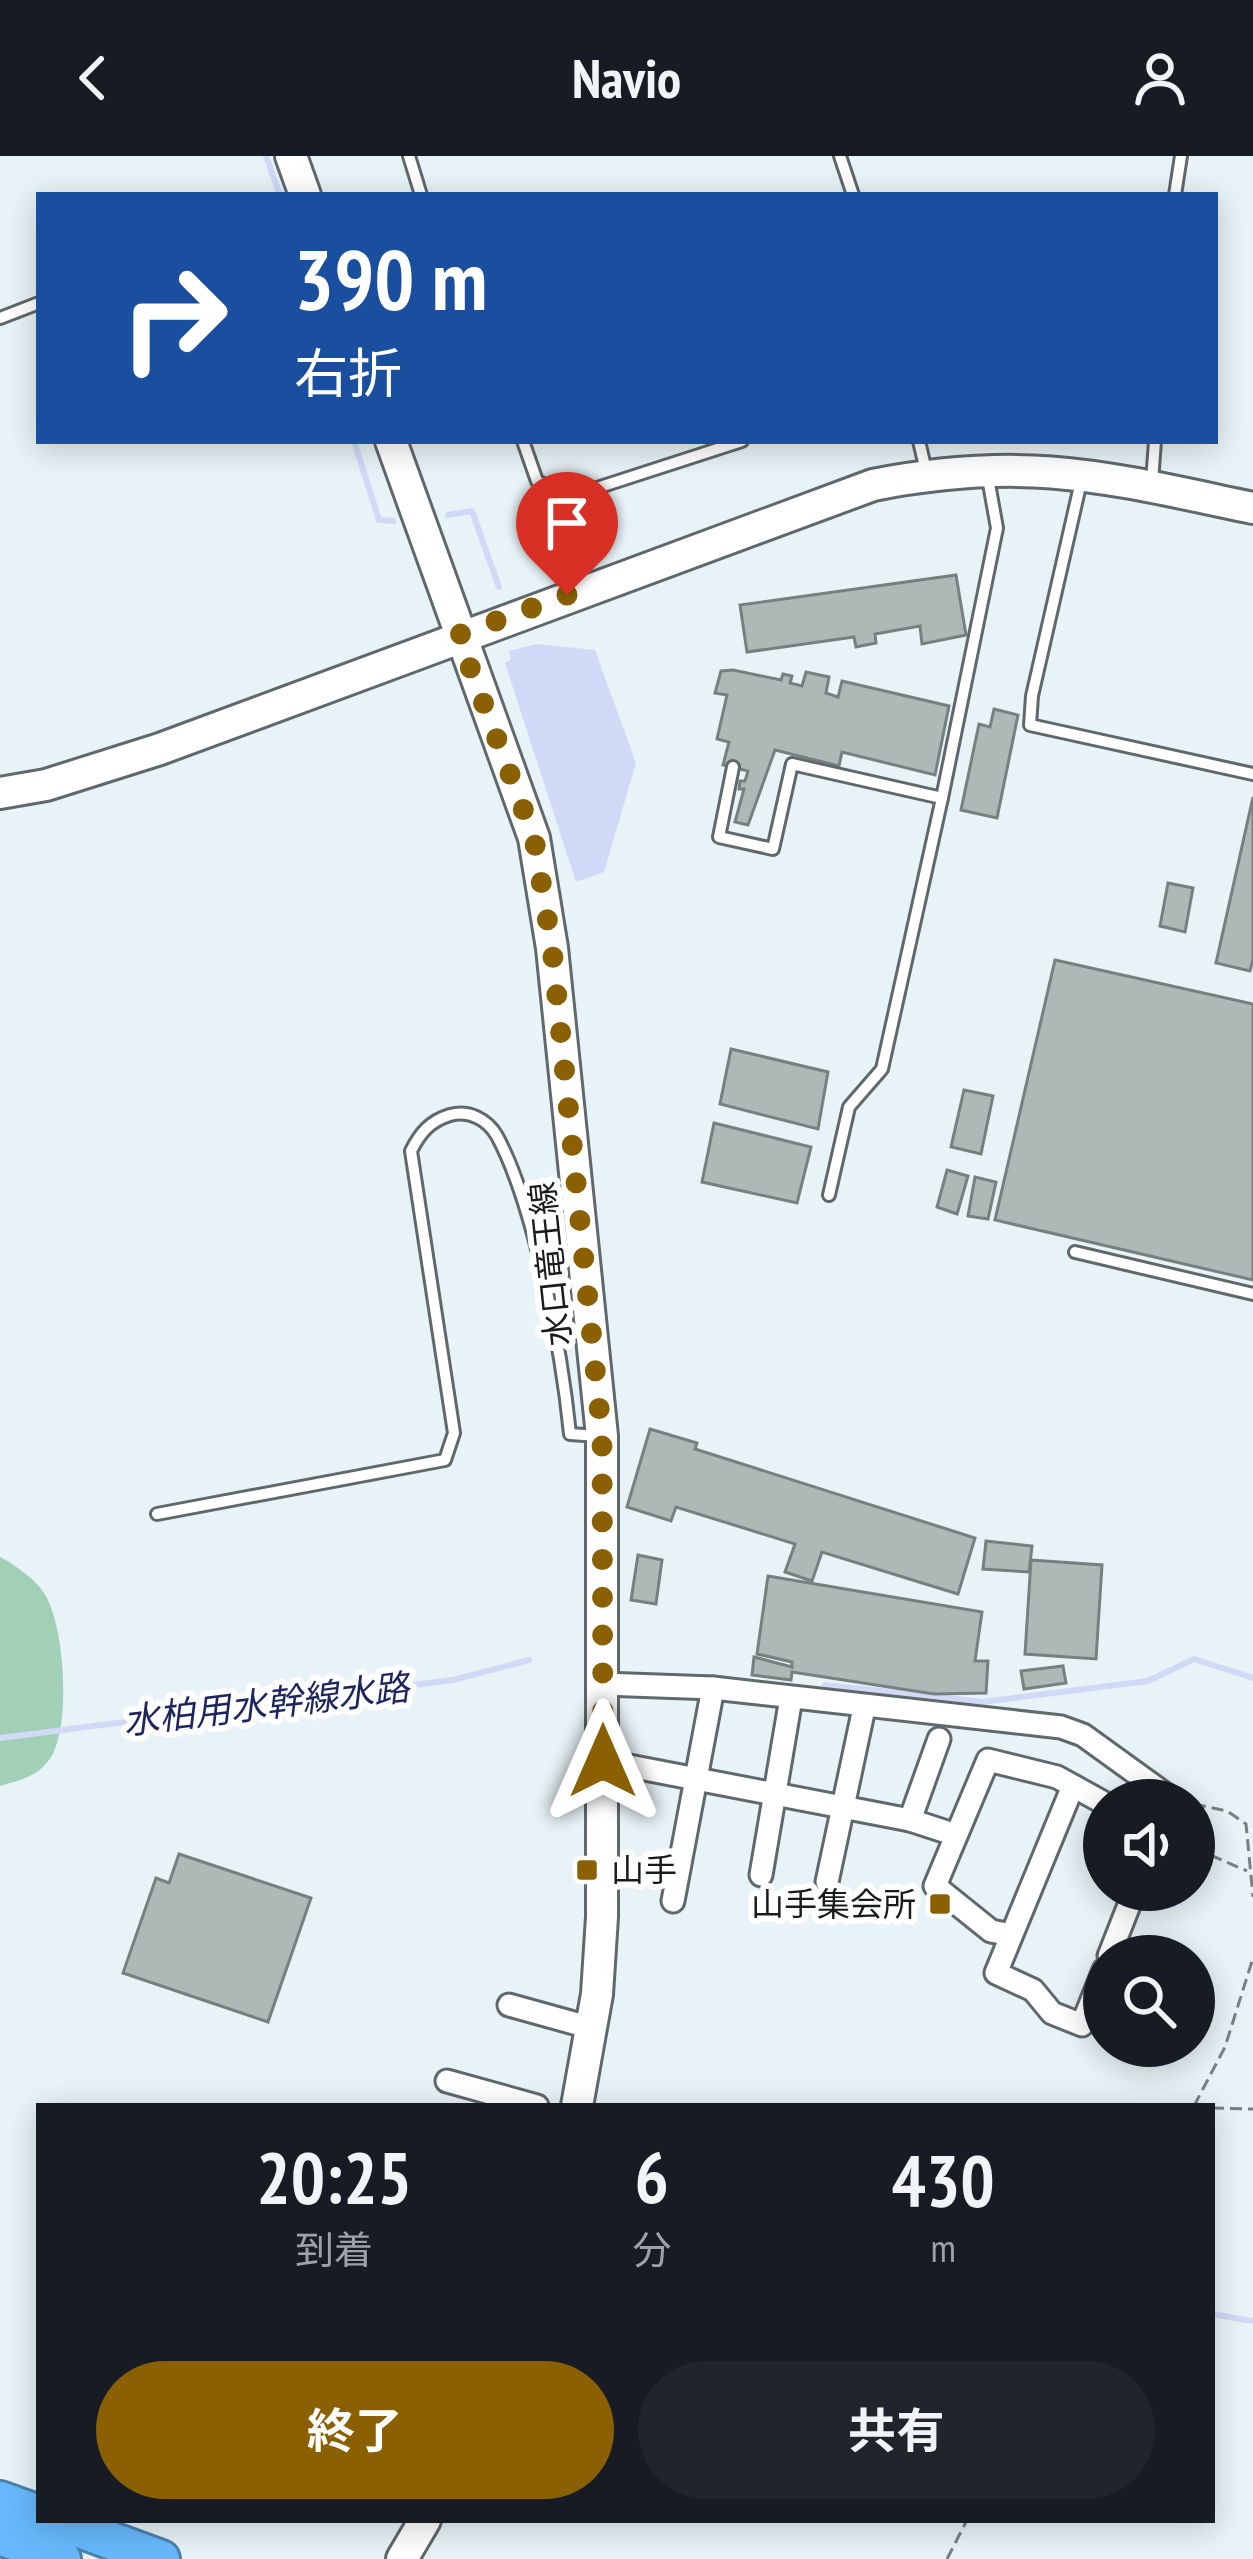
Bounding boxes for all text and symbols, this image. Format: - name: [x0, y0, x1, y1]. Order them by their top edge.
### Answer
- text: Navio: [572, 43, 681, 113]
- icon: back: [60, 45, 126, 111]
- icon: person: [1127, 45, 1193, 111]
- text: 390 m: [294, 224, 487, 333]
- icon: right: [96, 240, 252, 396]
- text: 右折: [294, 338, 402, 408]
- pin: [516, 472, 618, 595]
- icon: arrive: [534, 490, 600, 556]
- street label: 水口竜王線: [519, 1180, 580, 1348]
- water label: 水柏用水幹線水路: [120, 1662, 415, 1744]
- position arrow: [540, 1698, 666, 1824]
- map controls: [1083, 1779, 1215, 2067]
- button: sound: [1083, 1779, 1215, 1911]
- place label: 山手: [611, 1848, 677, 1891]
- marker: 山手: [574, 1857, 600, 1883]
- place label: 山手集会所: [751, 1882, 916, 1925]
- marker: 山手集会所: [927, 1891, 953, 1917]
- button: search: [1083, 1935, 1215, 2067]
- text: 20:25: [256, 2130, 412, 2223]
- text: 6: [635, 2130, 669, 2223]
- text: 430: [891, 2133, 995, 2226]
- text: m: [930, 2222, 956, 2273]
- text: 到着: [295, 2224, 373, 2275]
- text: 分: [632, 2224, 671, 2275]
- button: 終了: [96, 2361, 614, 2499]
- button: 共有: [638, 2361, 1155, 2499]

